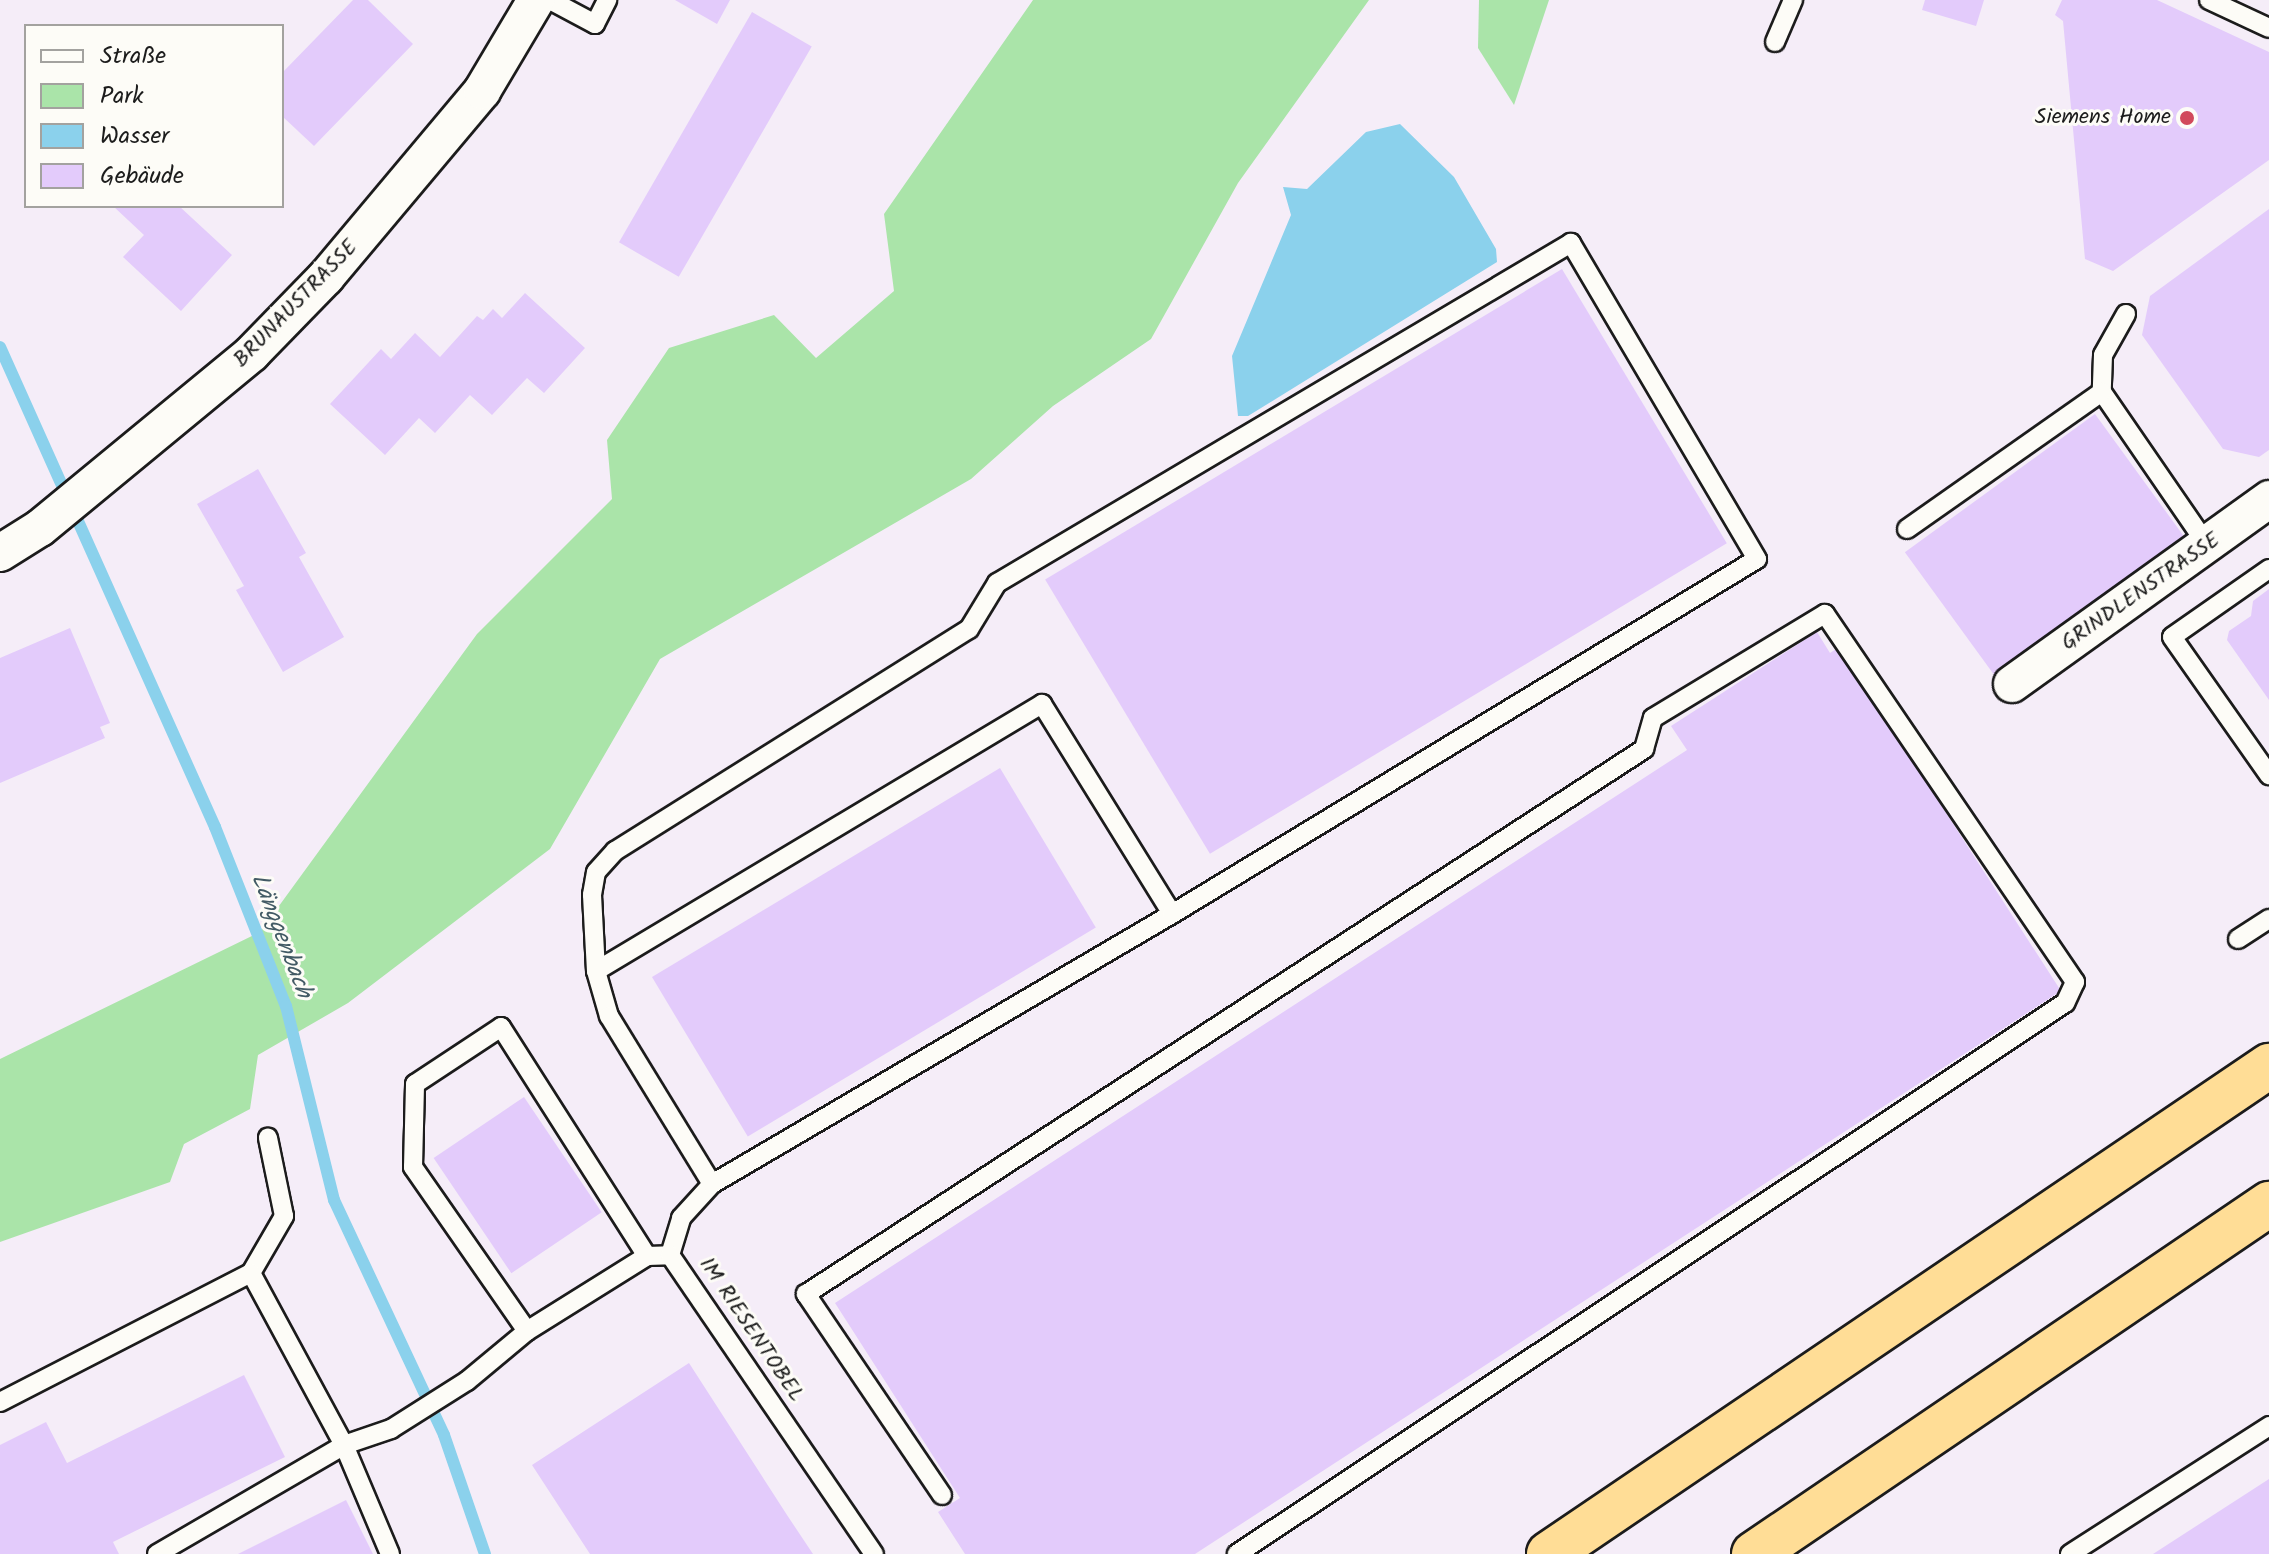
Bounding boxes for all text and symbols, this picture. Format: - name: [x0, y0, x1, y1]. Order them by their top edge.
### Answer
- legend: [24, 24, 284, 208]
- text: Straße: [100, 37, 166, 76]
- text: Park: [100, 77, 144, 116]
- place label: Siemens Home: [2035, 105, 2171, 131]
- marker: Siemens Home: [2178, 109, 2196, 127]
- text: Wasser: [100, 117, 169, 156]
- text: Gebäude: [100, 157, 184, 196]
- street label: BRUNAUSTRASSE: [228, 235, 364, 373]
- street label: GRINDLENSTRASSE: [2056, 527, 2226, 657]
- water label: Länggenbach: [244, 870, 318, 1002]
- street label: IM RIESENTOBEL: [693, 1253, 809, 1407]

